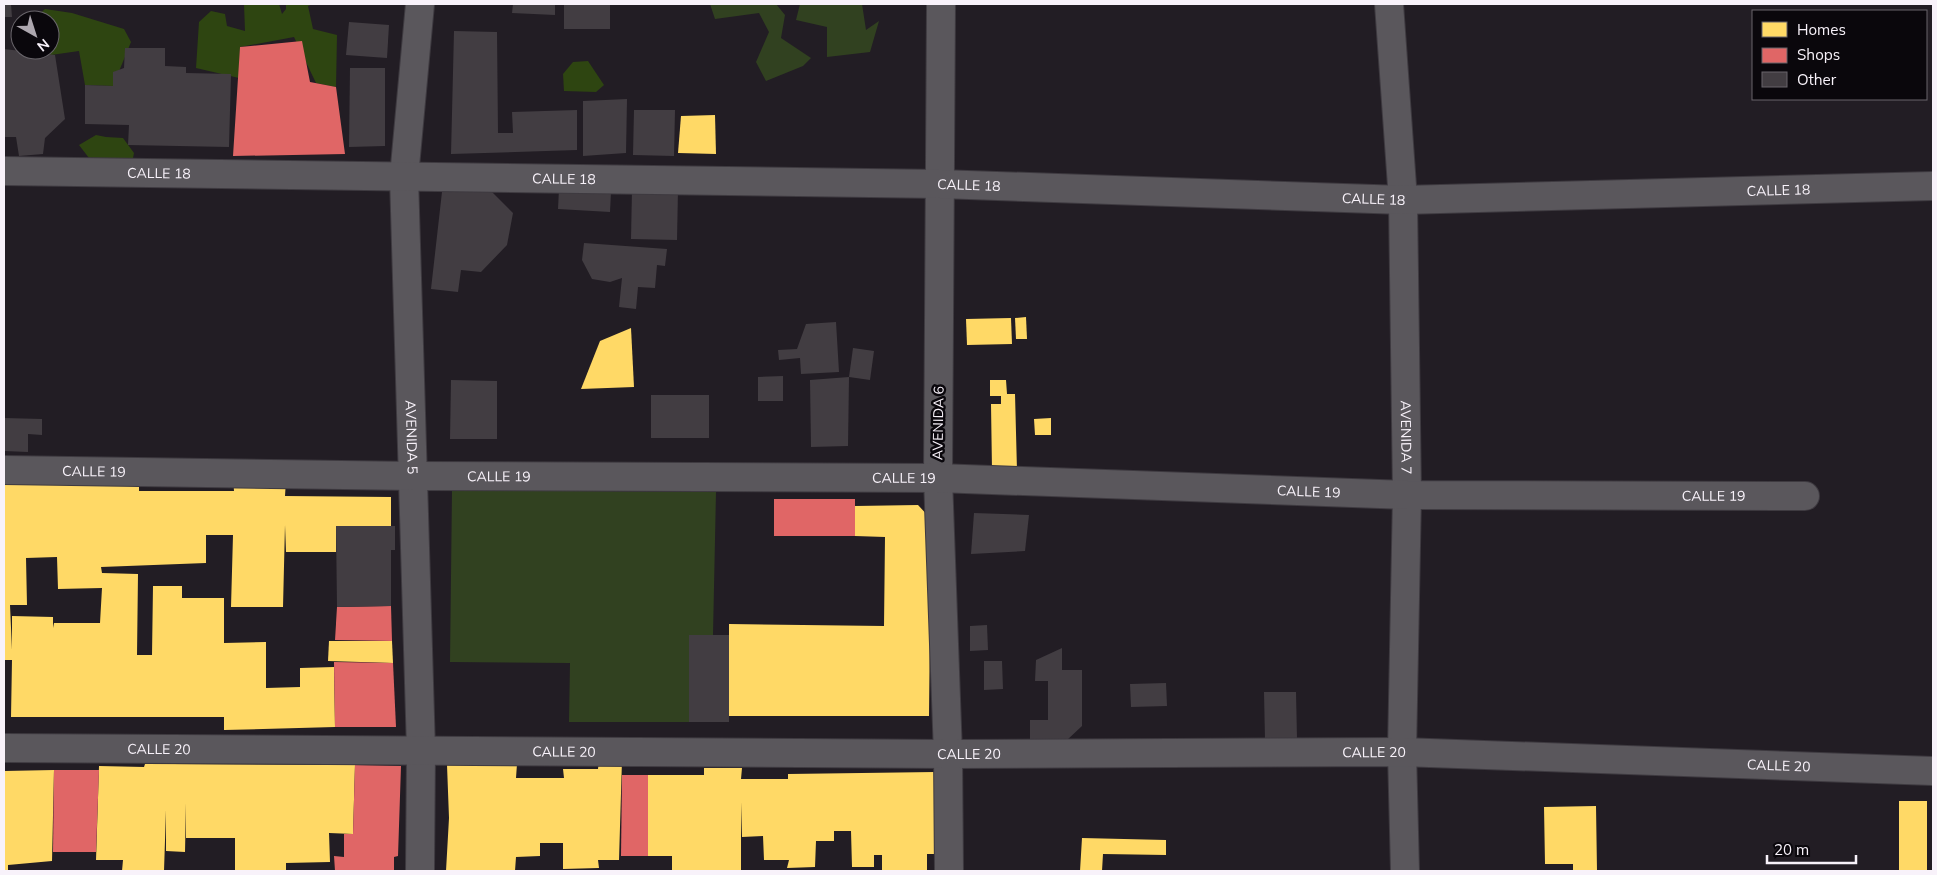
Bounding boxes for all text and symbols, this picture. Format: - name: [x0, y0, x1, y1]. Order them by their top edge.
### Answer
- north arrow: [10, 10, 60, 60]
- legend: [1752, 10, 1927, 100]
- text: Homes: [1797, 20, 1846, 39]
- text: N: [33, 35, 53, 55]
- text: Shops: [1797, 45, 1840, 64]
- text: Other: [1797, 70, 1837, 89]
- street label: CALLE 18: [127, 164, 191, 183]
- street label: CALLE 18: [532, 169, 596, 188]
- street label: CALLE 18: [937, 175, 1001, 195]
- street label: CALLE 18: [1746, 180, 1811, 200]
- street label: CALLE 18: [1342, 189, 1406, 209]
- street label: AVENIDA 6: [928, 386, 948, 460]
- street label: AVENIDA 5: [402, 400, 422, 475]
- street label: AVENIDA 7: [1397, 400, 1416, 475]
- street label: CALLE 19: [62, 462, 126, 481]
- street label: CALLE 19: [467, 467, 531, 485]
- street label: CALLE 19: [872, 469, 936, 487]
- street label: CALLE 19: [1277, 481, 1341, 502]
- street label: CALLE 19: [1682, 487, 1745, 505]
- street label: CALLE 20: [127, 740, 191, 758]
- street label: CALLE 20: [532, 742, 596, 761]
- street label: CALLE 20: [1342, 743, 1406, 761]
- street label: CALLE 20: [937, 745, 1001, 763]
- street label: CALLE 20: [1747, 755, 1811, 776]
- scale bar: [1767, 832, 1856, 864]
- text: 20 m: [1774, 840, 1809, 859]

